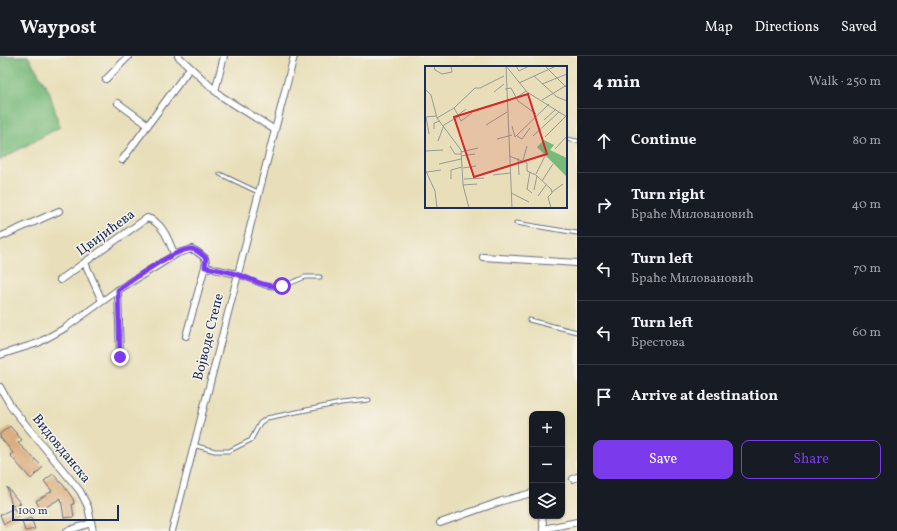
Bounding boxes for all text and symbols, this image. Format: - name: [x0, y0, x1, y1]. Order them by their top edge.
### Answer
- text: Waypost: [20, 15, 96, 41]
- text: Map: [705, 18, 733, 37]
- text: Directions: [755, 18, 819, 37]
- text: Saved: [841, 18, 877, 37]
- inset map: [425, 66, 567, 208]
- text: 4 min: [593, 71, 640, 94]
- text: Walk · 250 m: [809, 73, 881, 91]
- icon: ahead: [593, 130, 615, 152]
- text: Continue: [631, 130, 696, 151]
- text: 80 m: [852, 132, 881, 150]
- text: Turn right: [631, 185, 705, 206]
- icon: right: [593, 194, 615, 216]
- text: 40 m: [852, 196, 881, 214]
- street label: Цвијићева: [73, 205, 139, 261]
- text: Браће Миловановић: [631, 206, 754, 224]
- text: Turn left: [631, 249, 693, 270]
- icon: left: [593, 258, 615, 280]
- text: 70 m: [853, 260, 881, 278]
- text: Браће Миловановић: [631, 270, 754, 288]
- route start: [273, 277, 291, 295]
- street label: Војводе Степе: [189, 291, 229, 383]
- text: Turn left: [631, 313, 693, 334]
- icon: left: [593, 322, 615, 344]
- text: 60 m: [853, 324, 881, 342]
- text: Брестова: [631, 334, 685, 352]
- route end: [111, 348, 129, 366]
- icon: arrive: [593, 386, 615, 408]
- text: Arrive at destination: [631, 386, 778, 407]
- street label: Видовданска: [27, 410, 95, 488]
- map controls: [529, 411, 565, 519]
- button: +: [529, 411, 565, 447]
- button: Save: [593, 440, 733, 479]
- button: Share: [741, 440, 881, 479]
- button: −: [529, 447, 565, 483]
- button: layers: [529, 483, 565, 519]
- scale bar: [12, 503, 119, 522]
- text: 100 m: [18, 504, 48, 519]

